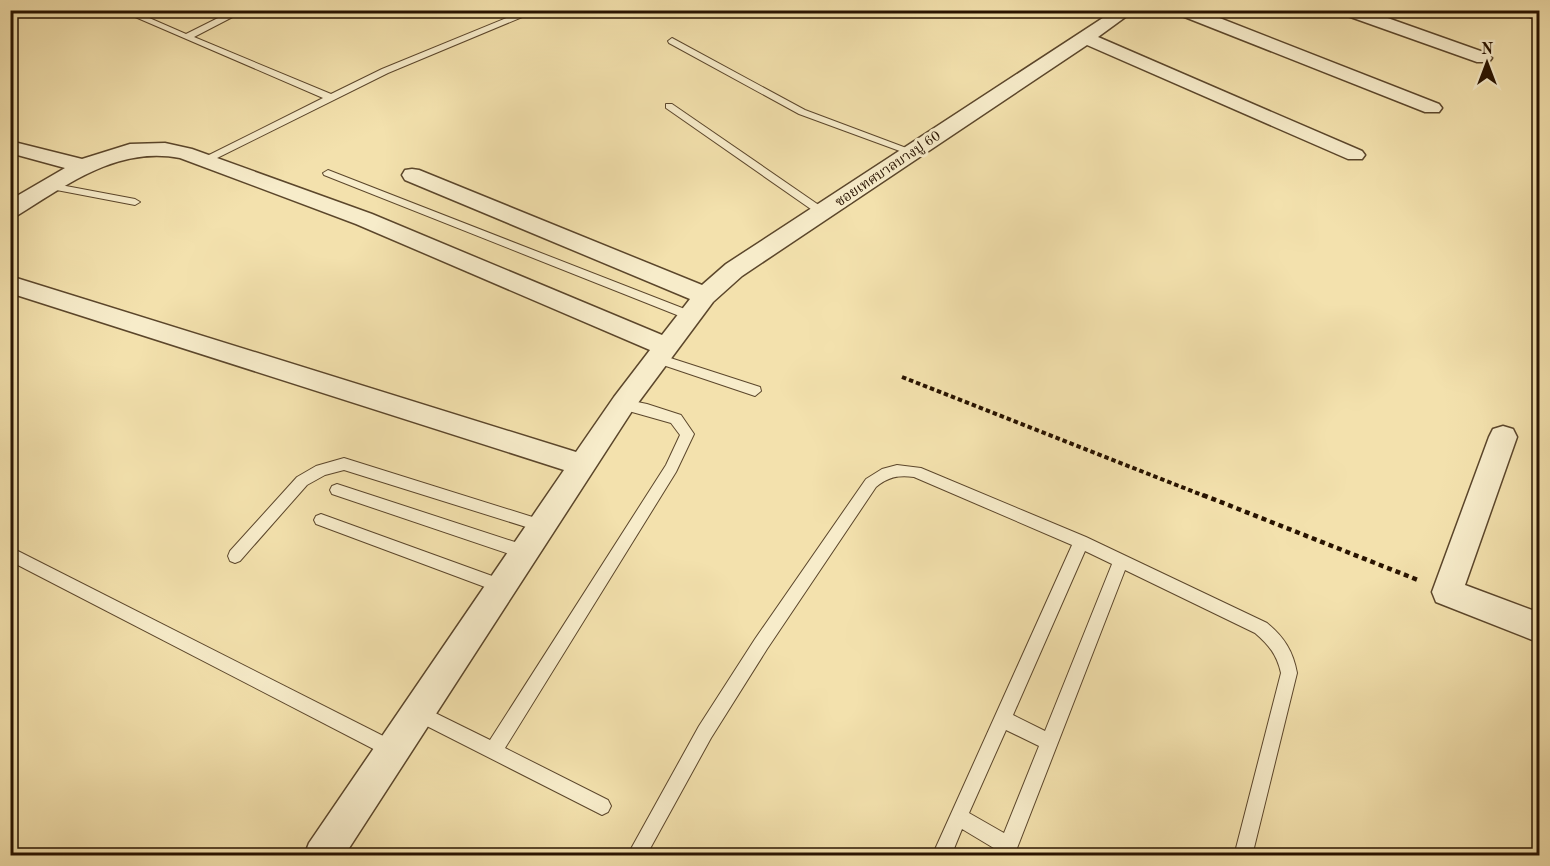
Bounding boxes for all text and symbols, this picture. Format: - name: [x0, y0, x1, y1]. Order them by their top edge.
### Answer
- north arrow: [1457, 33, 1517, 93]
- text: N: [1481, 42, 1494, 58]
- street label: ซอยเทศบาลบางปู 60: [833, 129, 944, 210]

